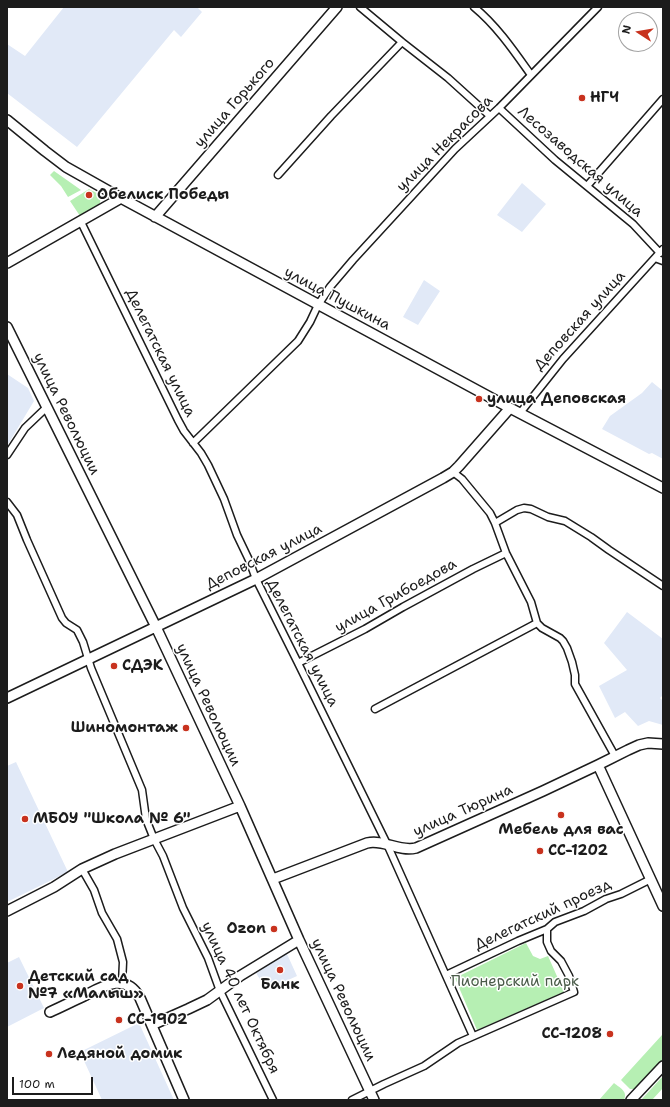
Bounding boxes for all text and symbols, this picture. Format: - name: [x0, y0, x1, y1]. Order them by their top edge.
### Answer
- north arrow: [618, 12, 658, 52]
- text: N: [619, 24, 635, 35]
- street label: улица Горького: [191, 54, 279, 152]
- place label: НГЧ: [590, 89, 619, 107]
- street label: улица Некрасова: [393, 92, 497, 196]
- marker: НГЧ: [577, 93, 587, 103]
- street label: Лесозаводская улица: [514, 103, 646, 221]
- place label: Обелиск Победы: [97, 186, 229, 204]
- marker: Обелиск Победы: [84, 190, 94, 200]
- street label: улица Пушкина: [281, 263, 393, 335]
- street label: Деповская улица: [530, 267, 630, 375]
- street label: Делегатская улица: [121, 286, 199, 420]
- street label: улица Революции: [29, 350, 103, 478]
- place label: улица Деповская: [487, 390, 626, 408]
- marker: улица Деповская: [474, 394, 484, 404]
- street label: Деповская улица: [203, 520, 325, 594]
- street label: улица Грибоедова: [332, 555, 460, 637]
- street label: Делегатская улица: [262, 576, 342, 710]
- street label: улица Революции: [172, 641, 244, 769]
- place label: СДЭК: [122, 657, 163, 675]
- marker: СДЭК: [109, 661, 119, 671]
- place label: Шиномонтаж: [71, 719, 178, 737]
- marker: Шиномонтаж: [181, 723, 191, 733]
- street label: улица Тюрина: [410, 781, 516, 841]
- place label: МБОУ "Школа № 6": [33, 810, 191, 828]
- marker: Мебель для вас: [556, 810, 566, 820]
- marker: МБОУ "Школа № 6": [20, 814, 30, 824]
- place label: Мебель для вас: [498, 821, 624, 839]
- place label: СС-1202: [548, 842, 608, 860]
- marker: СС-1202: [535, 846, 545, 856]
- street label: Делегатский проезд: [472, 875, 614, 955]
- street label: улица 40 лет Октября: [197, 919, 283, 1077]
- place label: Ozon: [226, 920, 266, 938]
- marker: Ozon: [269, 924, 279, 934]
- street label: улица Революции: [307, 936, 379, 1064]
- marker: Банк: [275, 965, 285, 975]
- place label: Детский сад №7 «Малыш»: [28, 968, 144, 1003]
- park label: Пионерский парк: [451, 973, 579, 991]
- place label: Банк: [260, 976, 300, 994]
- marker: Детский сад №7 «Малыш»: [15, 981, 25, 991]
- place label: СС-1902: [127, 1011, 187, 1029]
- marker: СС-1902: [114, 1015, 124, 1025]
- place label: СС-1208: [541, 1025, 602, 1043]
- marker: СС-1208: [605, 1029, 615, 1039]
- place label: Ледяной домик: [57, 1045, 182, 1063]
- marker: Ледяной домик: [44, 1049, 54, 1059]
- scale bar: [14, 1069, 95, 1095]
- text: 100 m: [19, 1076, 55, 1092]

